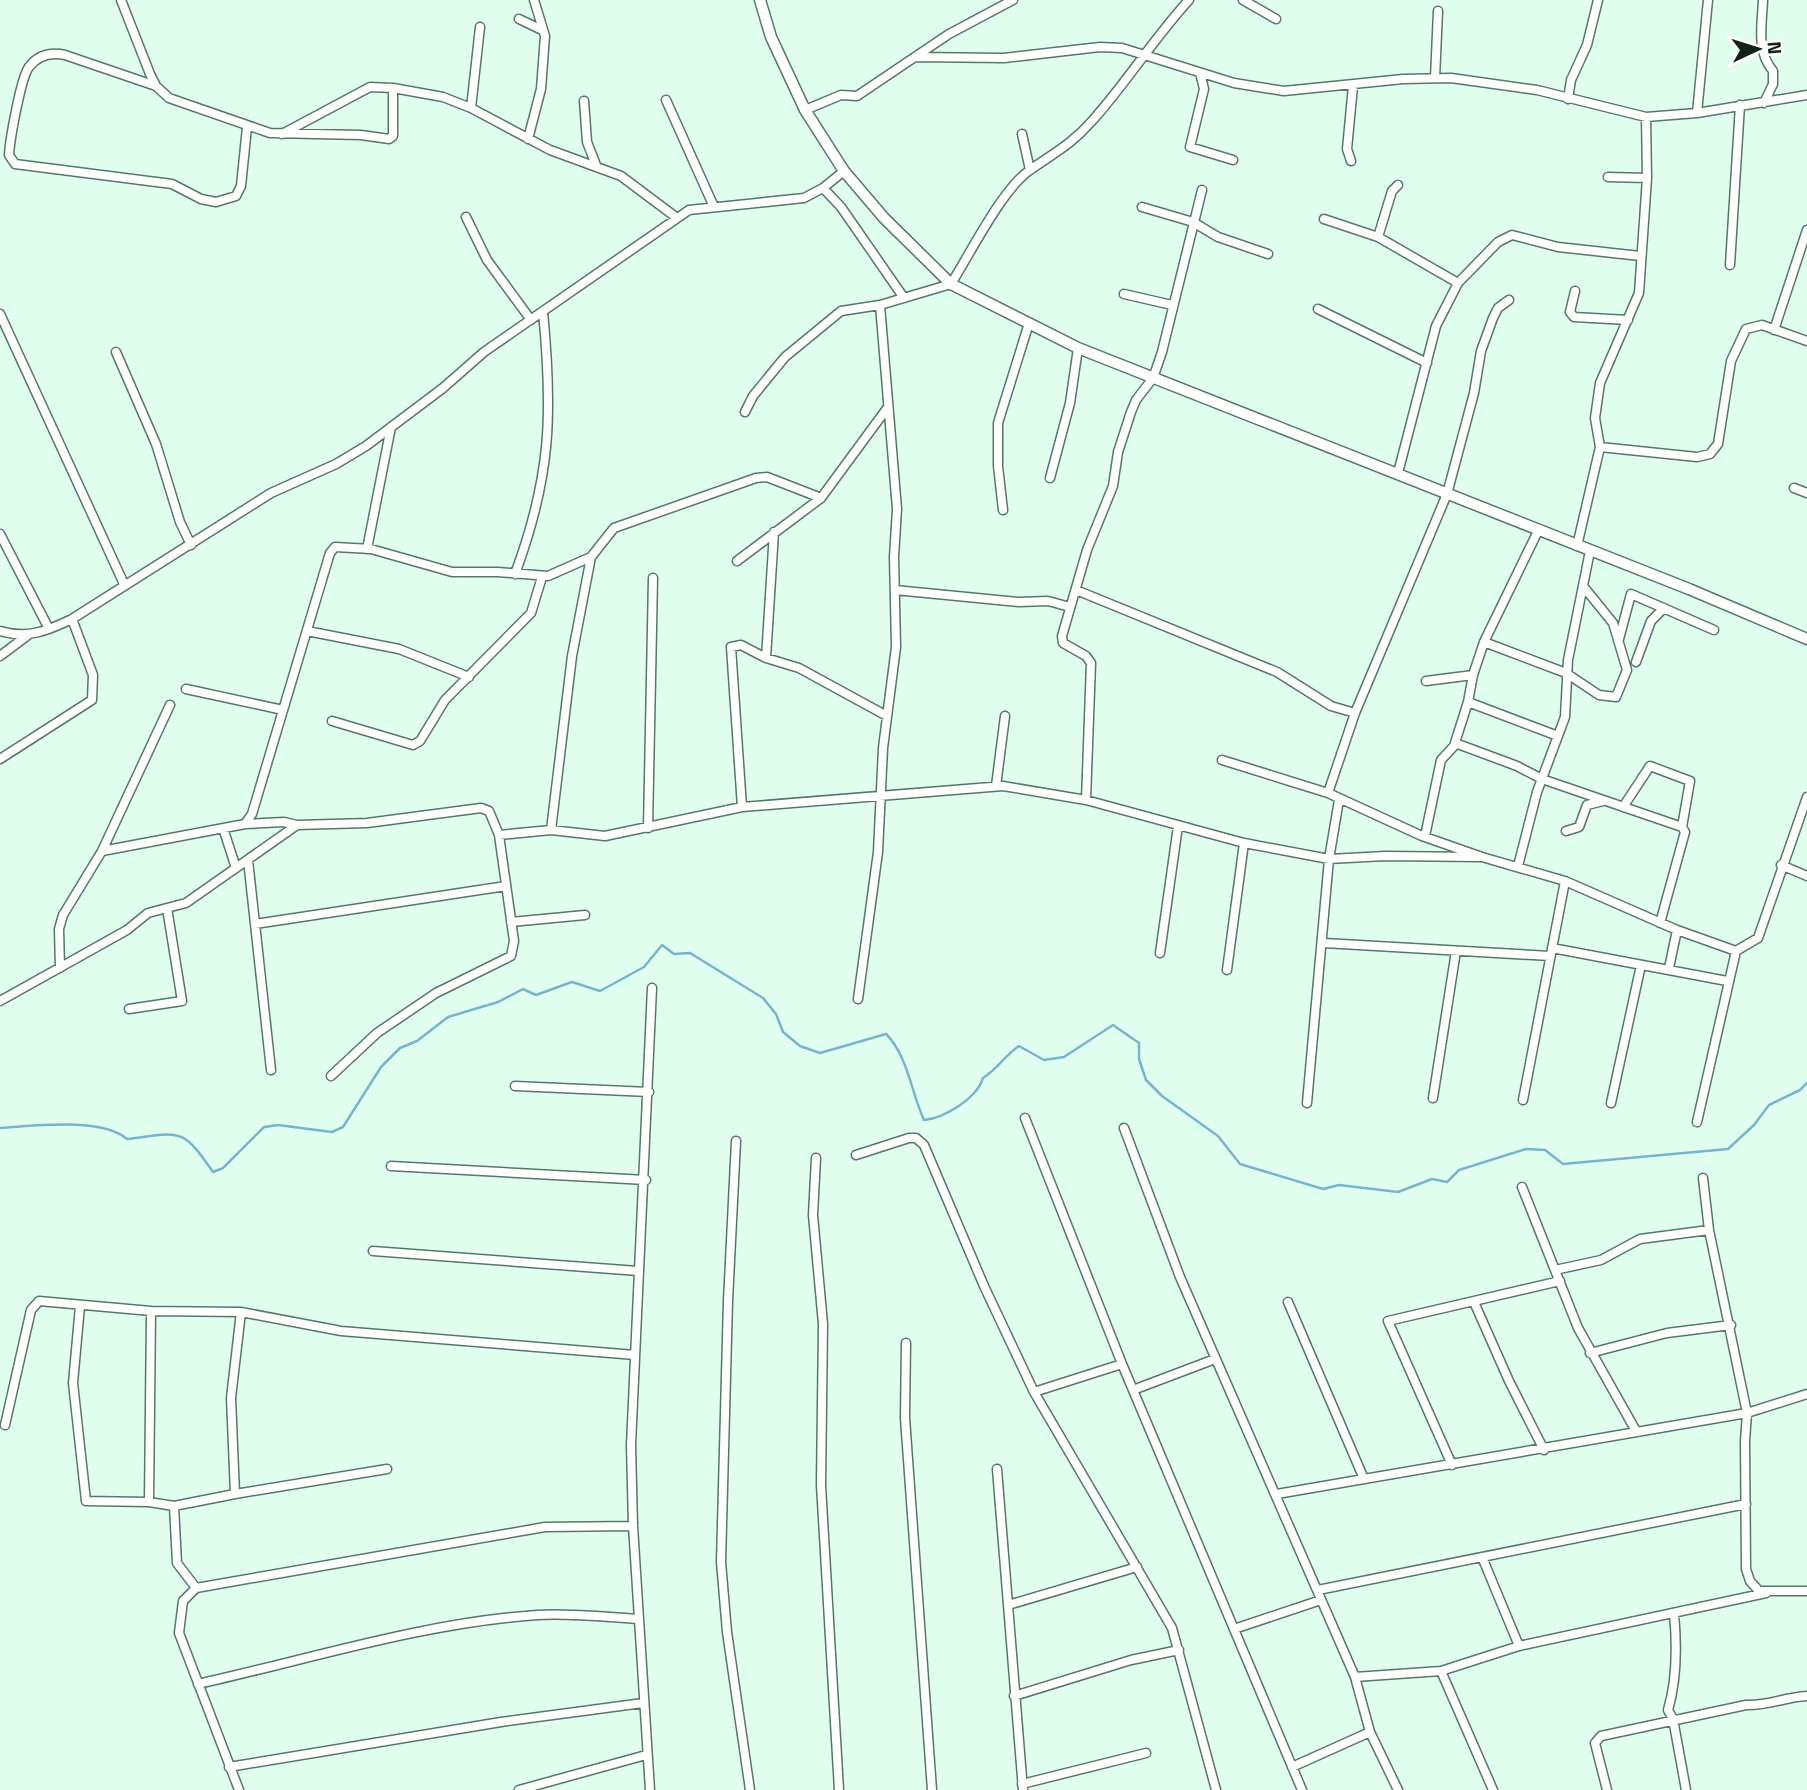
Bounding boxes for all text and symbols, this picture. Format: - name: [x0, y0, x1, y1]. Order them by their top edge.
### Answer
- north arrow: [1723, 14, 1793, 84]
- text: N: [1761, 40, 1790, 55]

